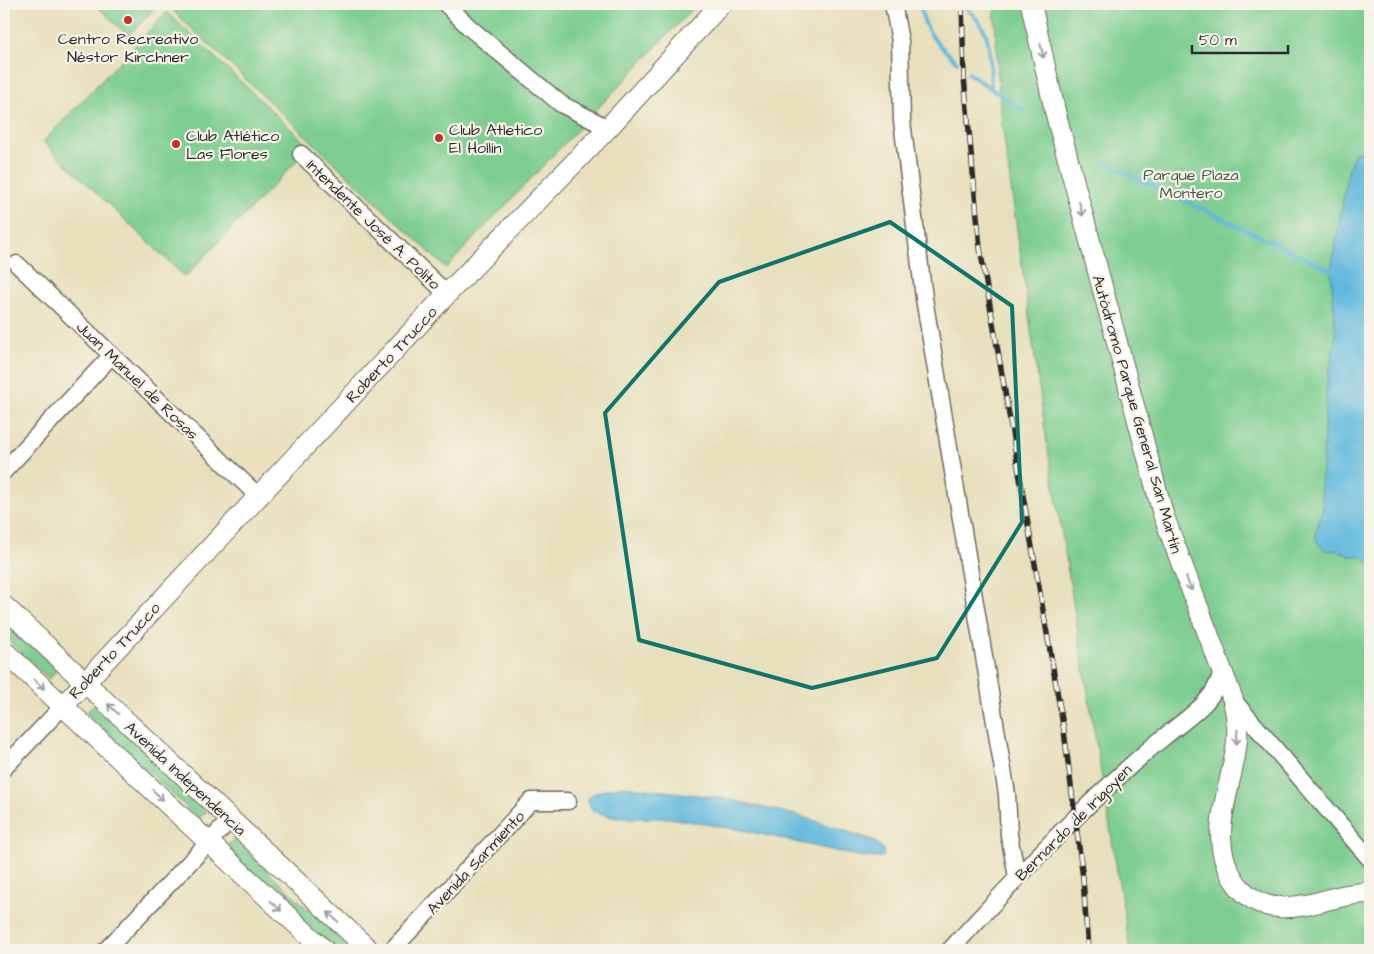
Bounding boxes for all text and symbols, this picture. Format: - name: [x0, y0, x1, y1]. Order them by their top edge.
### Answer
- marker: Centro Recreativo Néstor Kirchner: [122, 14, 134, 26]
- scale bar: [1192, 22, 1288, 54]
- place label: Centro Recreativo Néstor Kirchner: [58, 28, 198, 68]
- text: 50 m: [1199, 30, 1237, 51]
- one-way arrow: [1038, 43, 1047, 59]
- place label: Club Atletico El Hollín: [449, 119, 542, 159]
- place label: Club Atlético Las Flores: [186, 125, 279, 165]
- marker: Club Atletico El Hollín: [433, 132, 445, 144]
- marker: Club Atlético Las Flores: [170, 138, 182, 150]
- street label: Intendente José A. Polito: [301, 155, 445, 295]
- park label: Parque Plaza Montero: [1143, 164, 1239, 204]
- one-way arrow: [1077, 200, 1087, 216]
- street label: Autódromo Parque General San Martín: [1087, 273, 1187, 556]
- street label: Roberto Trucco: [341, 301, 442, 408]
- street label: Juan Manuel de Rosas: [71, 317, 203, 445]
- one-way arrow: [1185, 575, 1194, 591]
- street label: Roberto Trucco: [64, 597, 165, 704]
- one-way arrow: [33, 678, 46, 690]
- one-way arrow: [107, 703, 120, 715]
- street label: Avenida Independencia: [120, 717, 251, 841]
- one-way arrow: [1233, 729, 1242, 745]
- street label: Bernardo de Irigoyen: [1010, 759, 1138, 887]
- one-way arrow: [152, 789, 164, 801]
- street label: Avenida Sarmiento: [422, 806, 530, 919]
- one-way arrow: [270, 900, 283, 912]
- one-way arrow: [327, 911, 340, 923]

